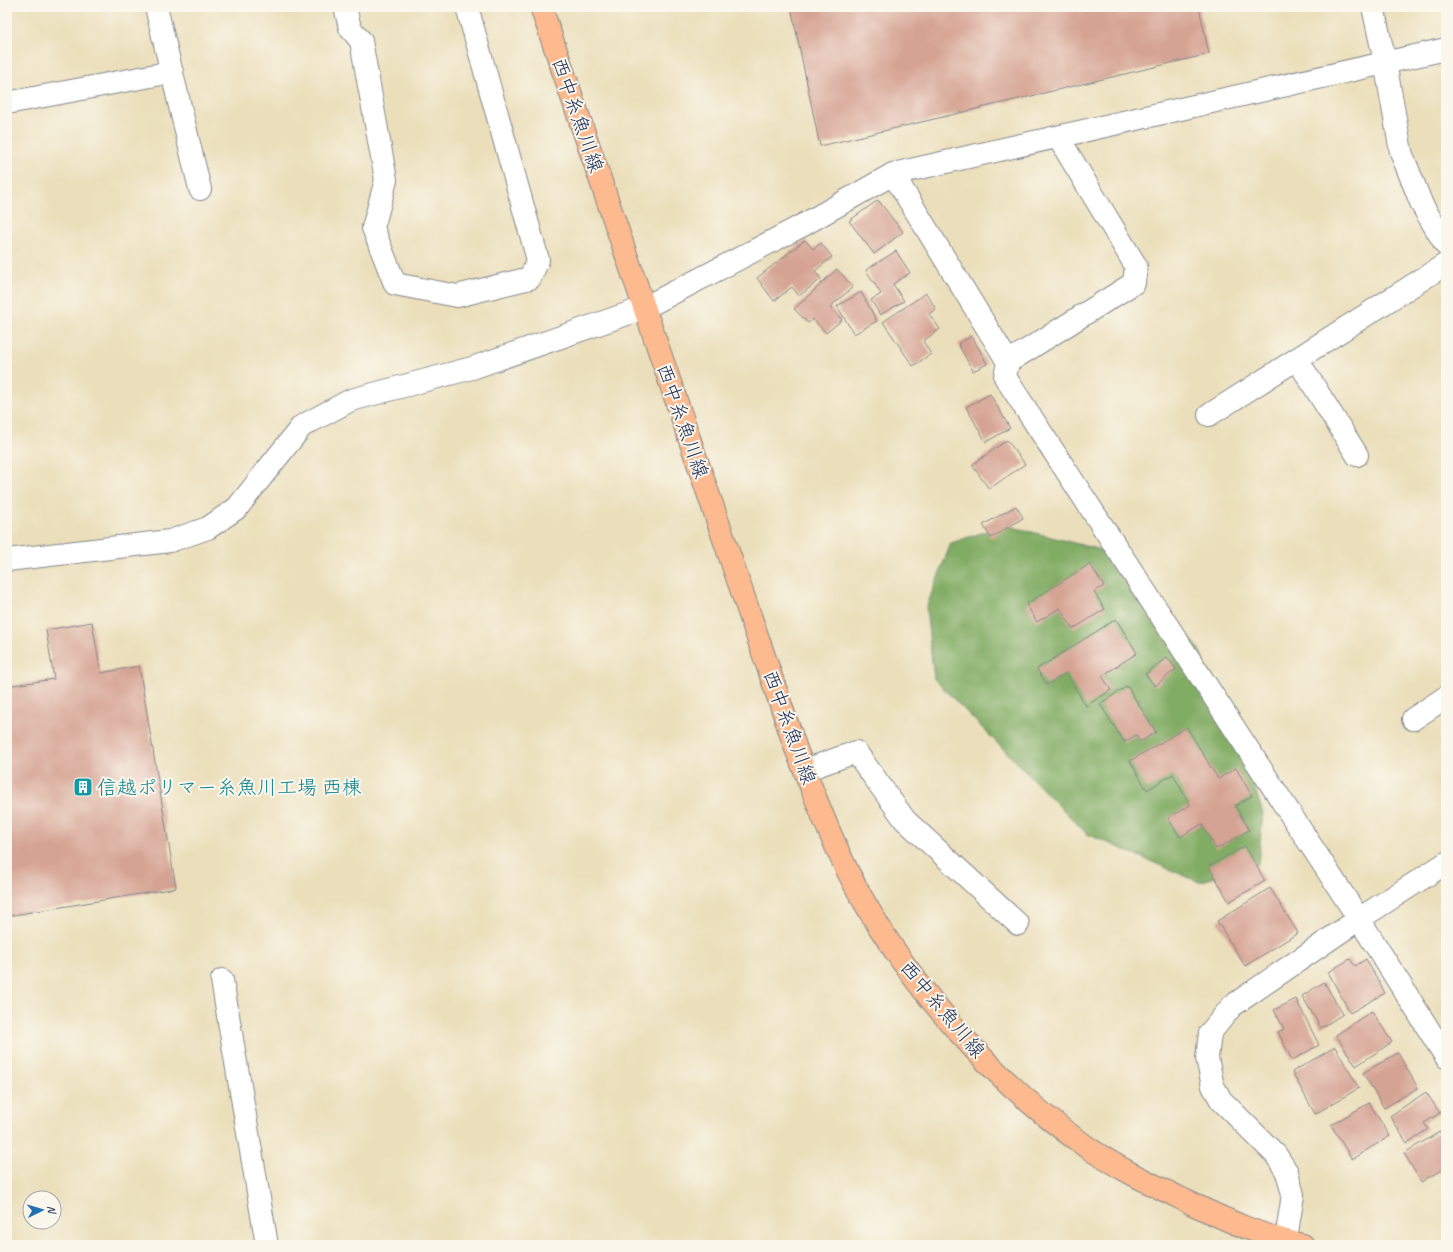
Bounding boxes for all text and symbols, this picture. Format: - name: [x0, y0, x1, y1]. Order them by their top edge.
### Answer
- street label: 西中糸魚川線: [546, 54, 609, 176]
- street label: 西中糸魚川線: [651, 360, 714, 482]
- street label: 西中糸魚川線: [757, 667, 822, 788]
- place label: 信越ポリマー糸魚川工場 西棟: [97, 775, 362, 800]
- building icon: 信越ポリマー糸魚川工場 西棟: [72, 776, 94, 798]
- street label: 西中糸魚川線: [894, 955, 991, 1063]
- north arrow: [22, 1190, 62, 1230]
- text: N: [45, 1205, 59, 1215]

